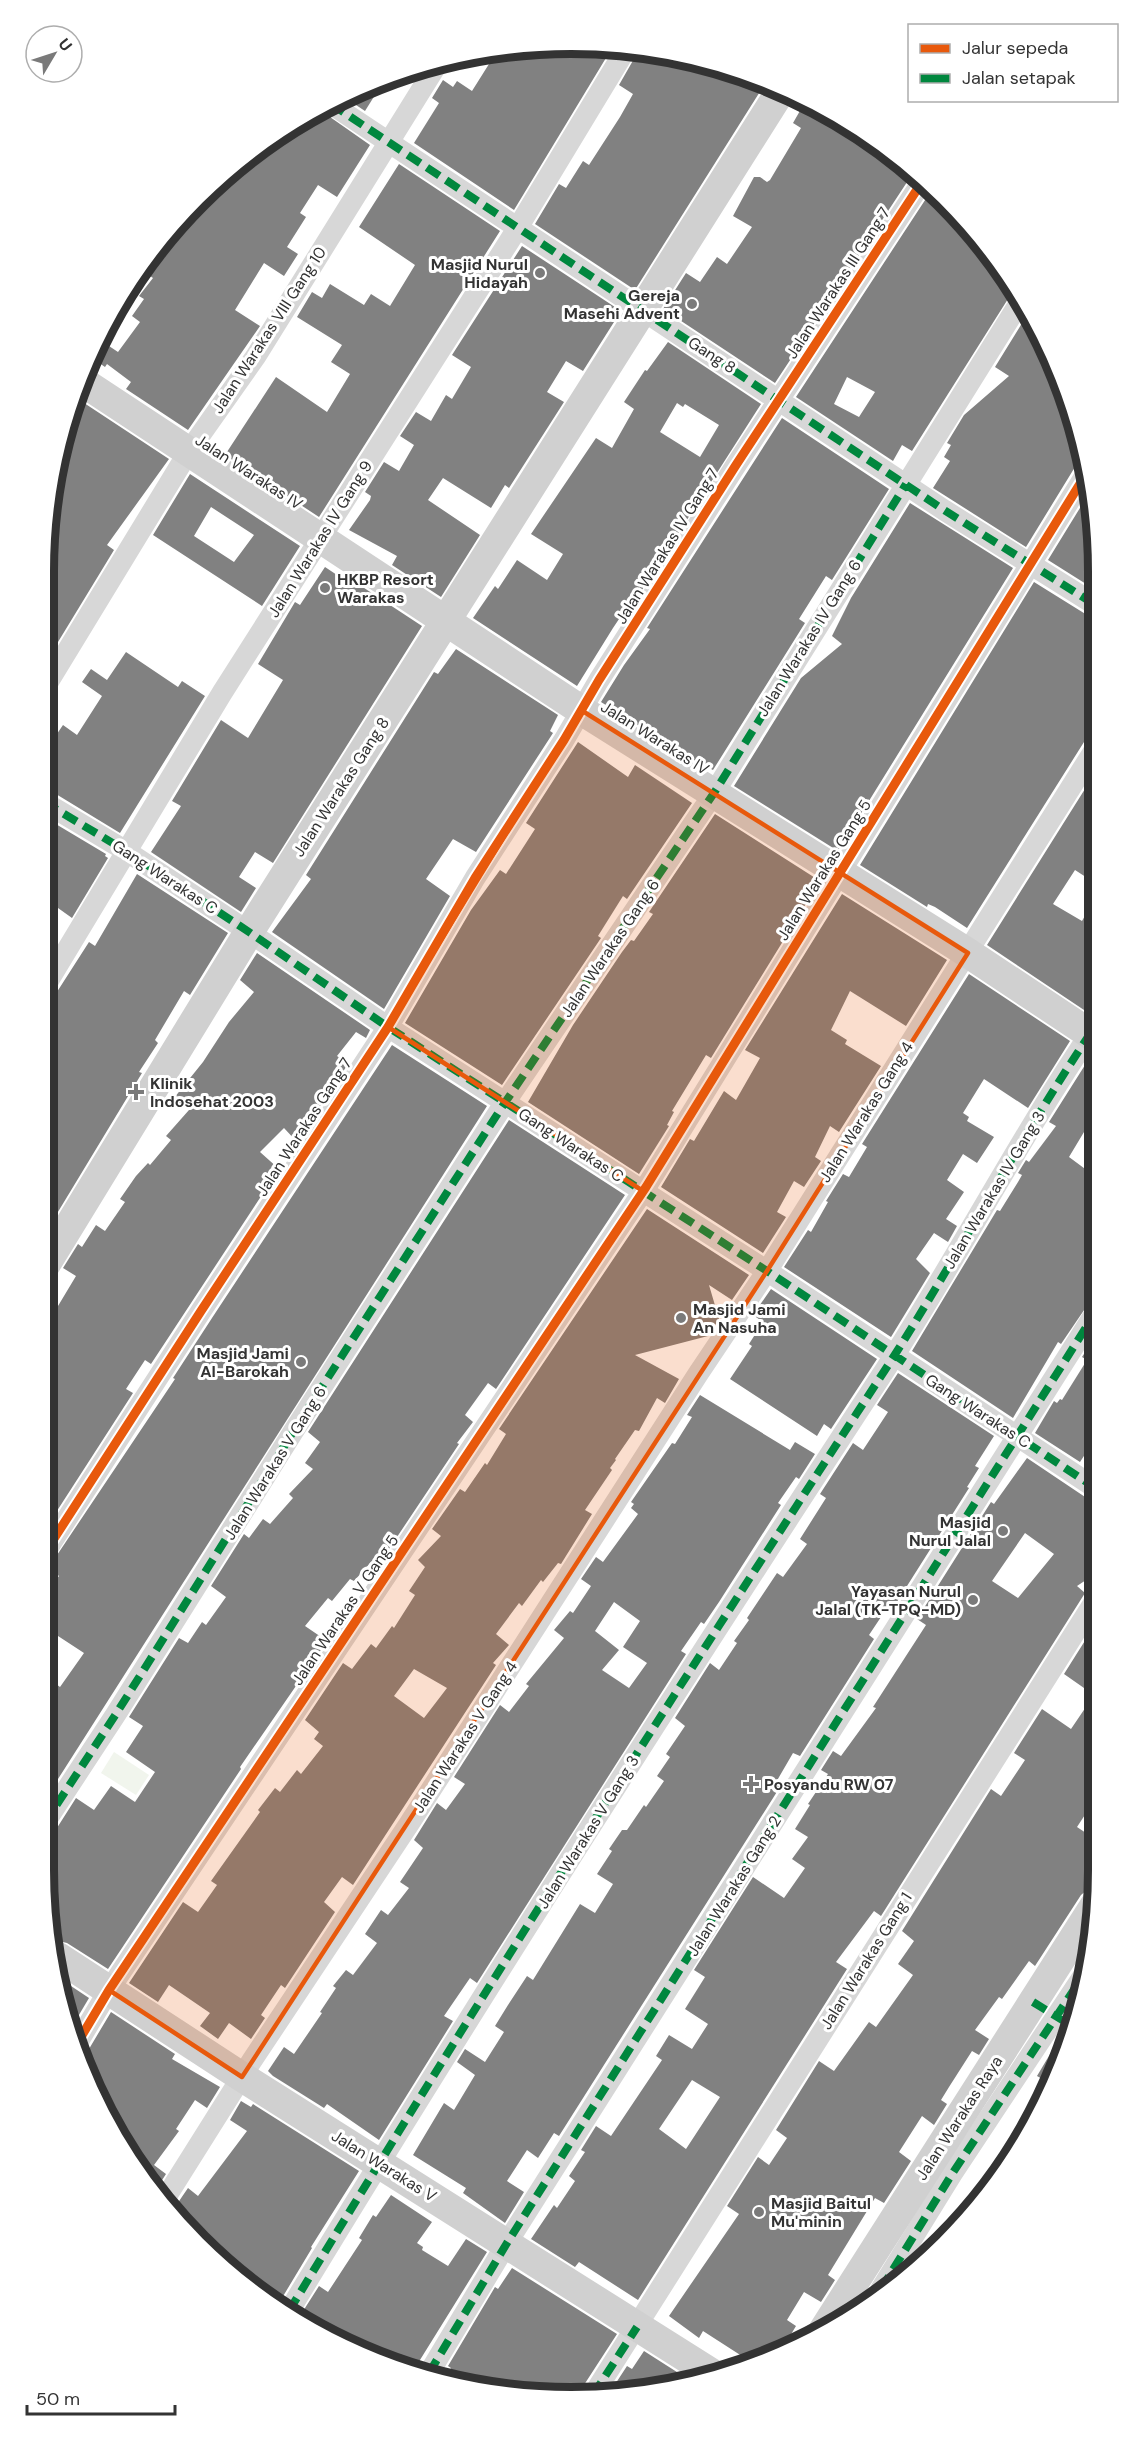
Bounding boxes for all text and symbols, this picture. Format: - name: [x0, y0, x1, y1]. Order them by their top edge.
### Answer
- north arrow: [24, 24, 84, 84]
- legend: [908, 24, 1118, 102]
- text: U: [54, 34, 77, 56]
- text: Jalur sepeda: [962, 36, 1068, 60]
- text: Jalan setapak: [962, 66, 1076, 90]
- street label: Jalan Warakas III Gang 7: [781, 203, 895, 363]
- street label: Jalan Warakas VIII Gang 10: [207, 243, 331, 417]
- place label: Masjid Nurul Hidayah: [431, 254, 528, 293]
- marker: Masjid Nurul Hidayah: [533, 266, 547, 280]
- place label: Gereja Masehi Advent: [564, 285, 680, 324]
- marker: Gereja Masehi Advent: [685, 297, 699, 311]
- street label: Gang 8: [684, 332, 740, 378]
- street label: Jalan Warakas IV: [191, 429, 307, 515]
- street label: Jalan Warakas IV Gang 9: [263, 457, 377, 621]
- street label: Jalan Warakas IV Gang 7: [610, 464, 724, 628]
- street label: Jalan Warakas IV Gang 6: [752, 556, 866, 720]
- place label: HKBP Resort Warakas: [337, 569, 434, 608]
- marker: HKBP Resort Warakas: [318, 581, 332, 595]
- street label: Jalan Warakas IV: [597, 696, 713, 780]
- street label: Jalan Warakas Gang 8: [288, 713, 394, 861]
- street label: Jalan Warakas Gang 5: [772, 796, 876, 944]
- street label: Gang Warakas C: [108, 835, 222, 919]
- street label: Jalan Warakas Gang 6: [556, 875, 664, 1021]
- street label: Jalan Warakas Gang 4: [814, 1037, 918, 1186]
- street label: Jalan Warakas Gang 7: [251, 1054, 357, 1200]
- place label: Klinik Indosehat 2003: [150, 1073, 274, 1112]
- marker: Klinik Indosehat 2003: [127, 1083, 145, 1101]
- street label: Gang Warakas C: [514, 1103, 628, 1187]
- street label: Jalan Warakas IV Gang 3: [938, 1107, 1050, 1273]
- place label: Masjid Jami An Nasuha: [693, 1299, 786, 1338]
- marker: Masjid Jami An Nasuha: [674, 1311, 688, 1325]
- place label: Masjid Jami Al-Barokah: [196, 1343, 289, 1382]
- marker: Masjid Jami Al-Barokah: [294, 1355, 308, 1369]
- street label: Gang Warakas C: [921, 1369, 1035, 1453]
- street label: Jalan Warakas V Gang 6: [219, 1382, 331, 1544]
- place label: Masjid Nurul Jalal: [909, 1512, 991, 1551]
- marker: Masjid Nurul Jalal: [996, 1524, 1010, 1538]
- street label: Jalan Warakas V Gang 5: [287, 1531, 403, 1689]
- place label: Yayasan Nurul Jalal (TK-TPQ-MD): [815, 1581, 961, 1620]
- marker: Yayasan Nurul Jalal (TK-TPQ-MD): [966, 1593, 980, 1607]
- street label: Jalan Warakas V Gang 4: [408, 1657, 522, 1817]
- street label: Jalan Warakas V Gang 3: [532, 1751, 644, 1913]
- place label: Posyandu RW 07: [764, 1774, 894, 1795]
- marker: Posyandu RW 07: [742, 1775, 760, 1793]
- street label: Jalan Warakas Gang 2: [682, 1812, 786, 1960]
- street label: Jalan Warakas Gang 1: [815, 1889, 917, 2033]
- street label: Jalan Warakas Raya: [911, 2052, 1007, 2184]
- street label: Jalan Warakas V: [327, 2125, 441, 2207]
- place label: Masjid Baitul Mu'minin: [771, 2193, 871, 2232]
- marker: Masjid Baitul Mu'minin: [752, 2205, 766, 2219]
- scale bar: [27, 2378, 176, 2416]
- text: 50 m: [36, 2387, 80, 2411]

